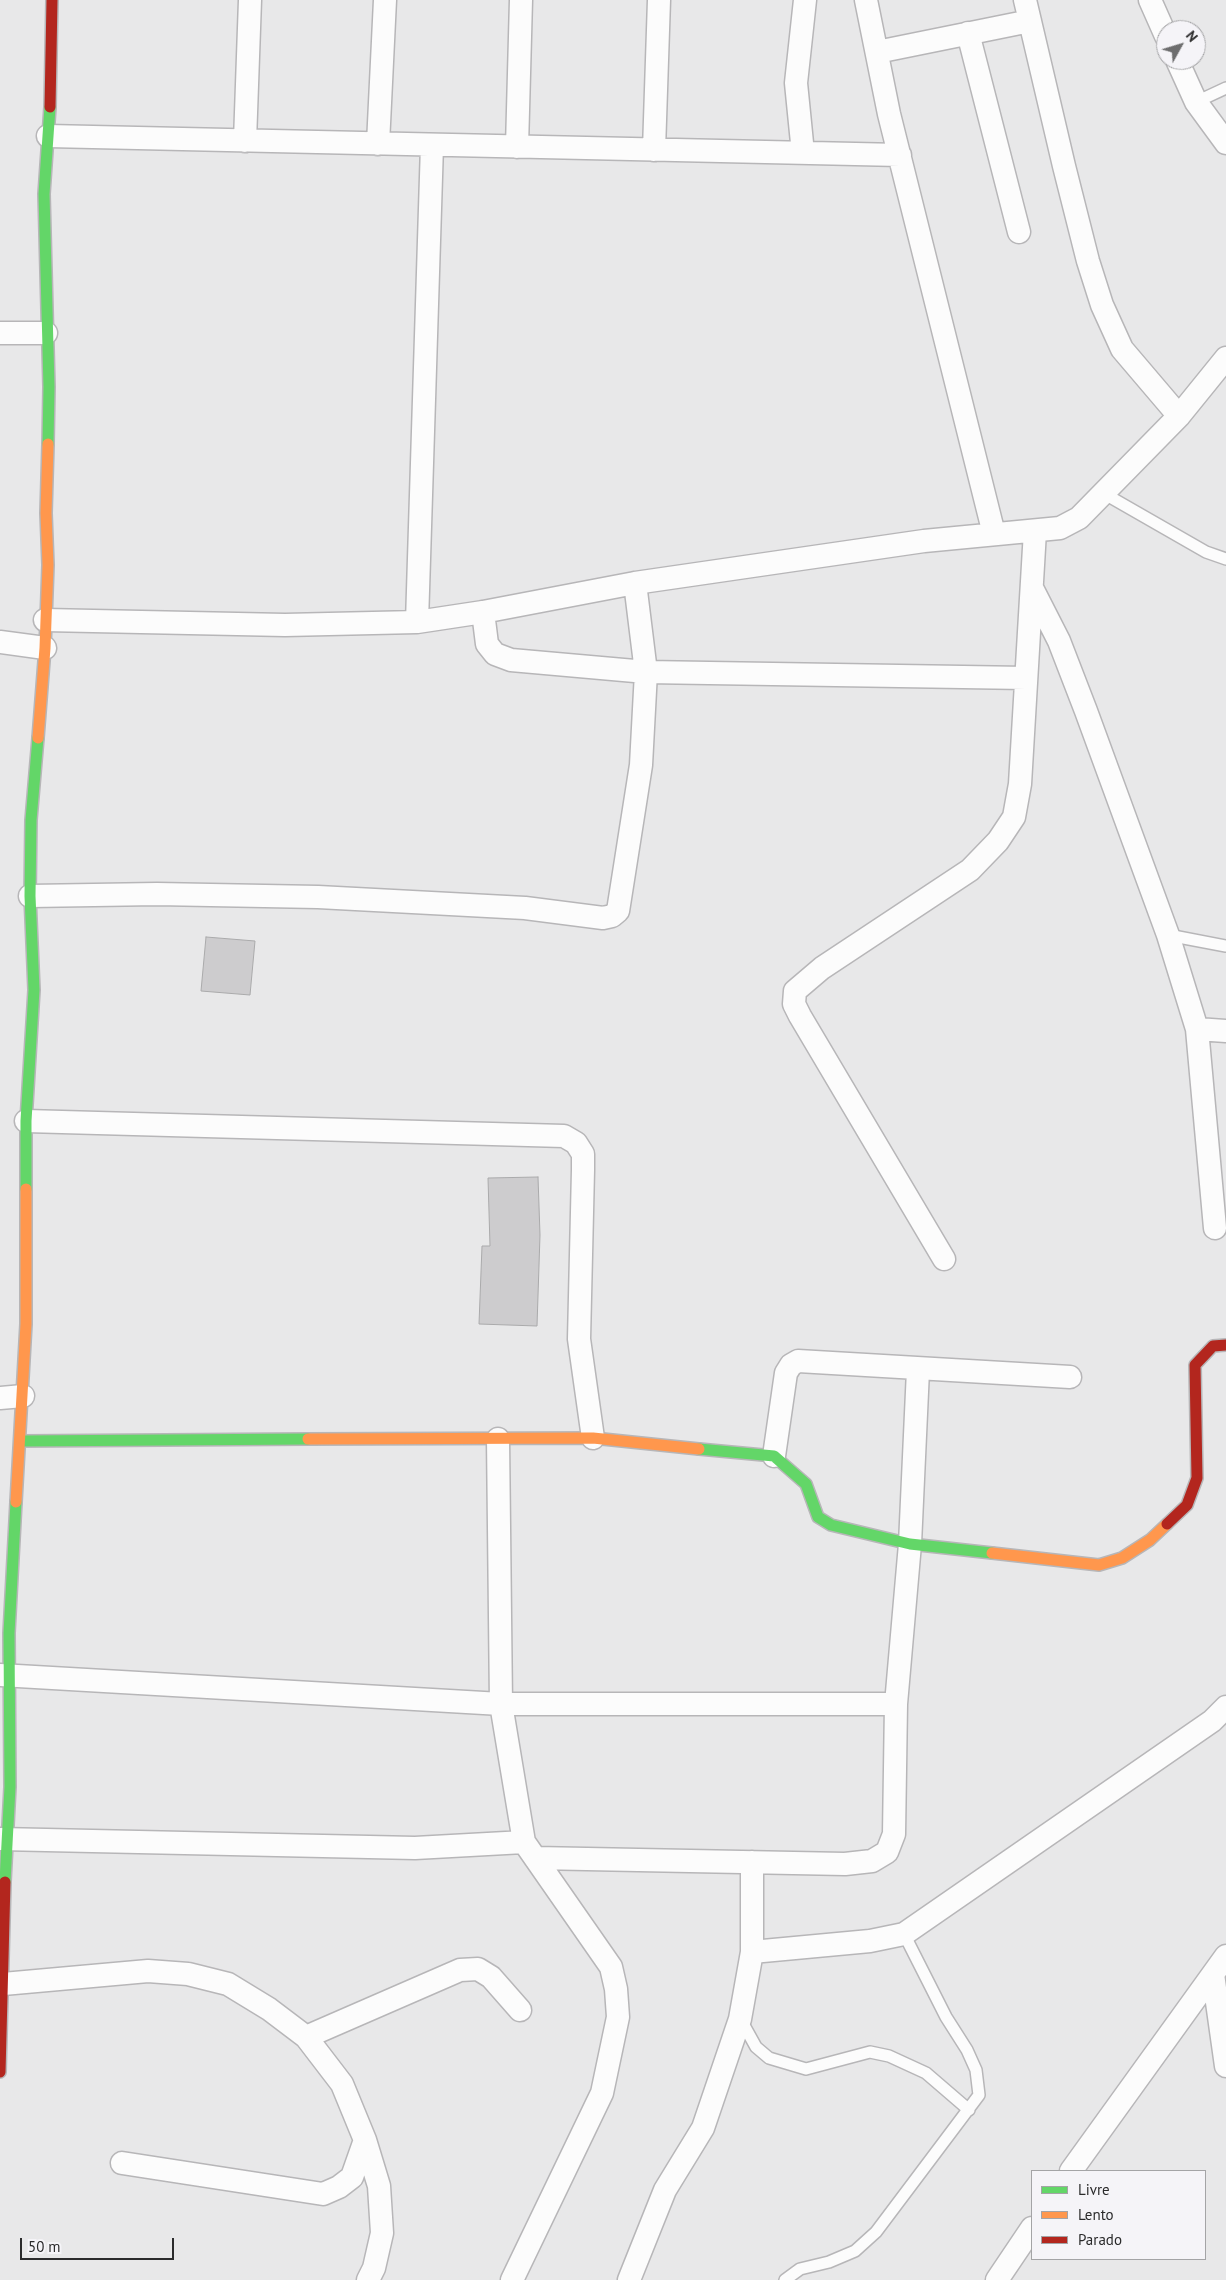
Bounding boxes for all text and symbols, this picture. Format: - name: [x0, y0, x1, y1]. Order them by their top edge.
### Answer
- north arrow: [1156, 20, 1206, 70]
- text: N: [1182, 27, 1202, 45]
- legend: [1031, 2170, 1206, 2260]
- text: Livre: [1078, 2180, 1110, 2199]
- text: Lento: [1078, 2205, 1114, 2224]
- scale bar: [22, 2228, 176, 2260]
- text: Parado: [1078, 2230, 1122, 2249]
- text: 50 m: [28, 2237, 61, 2256]

